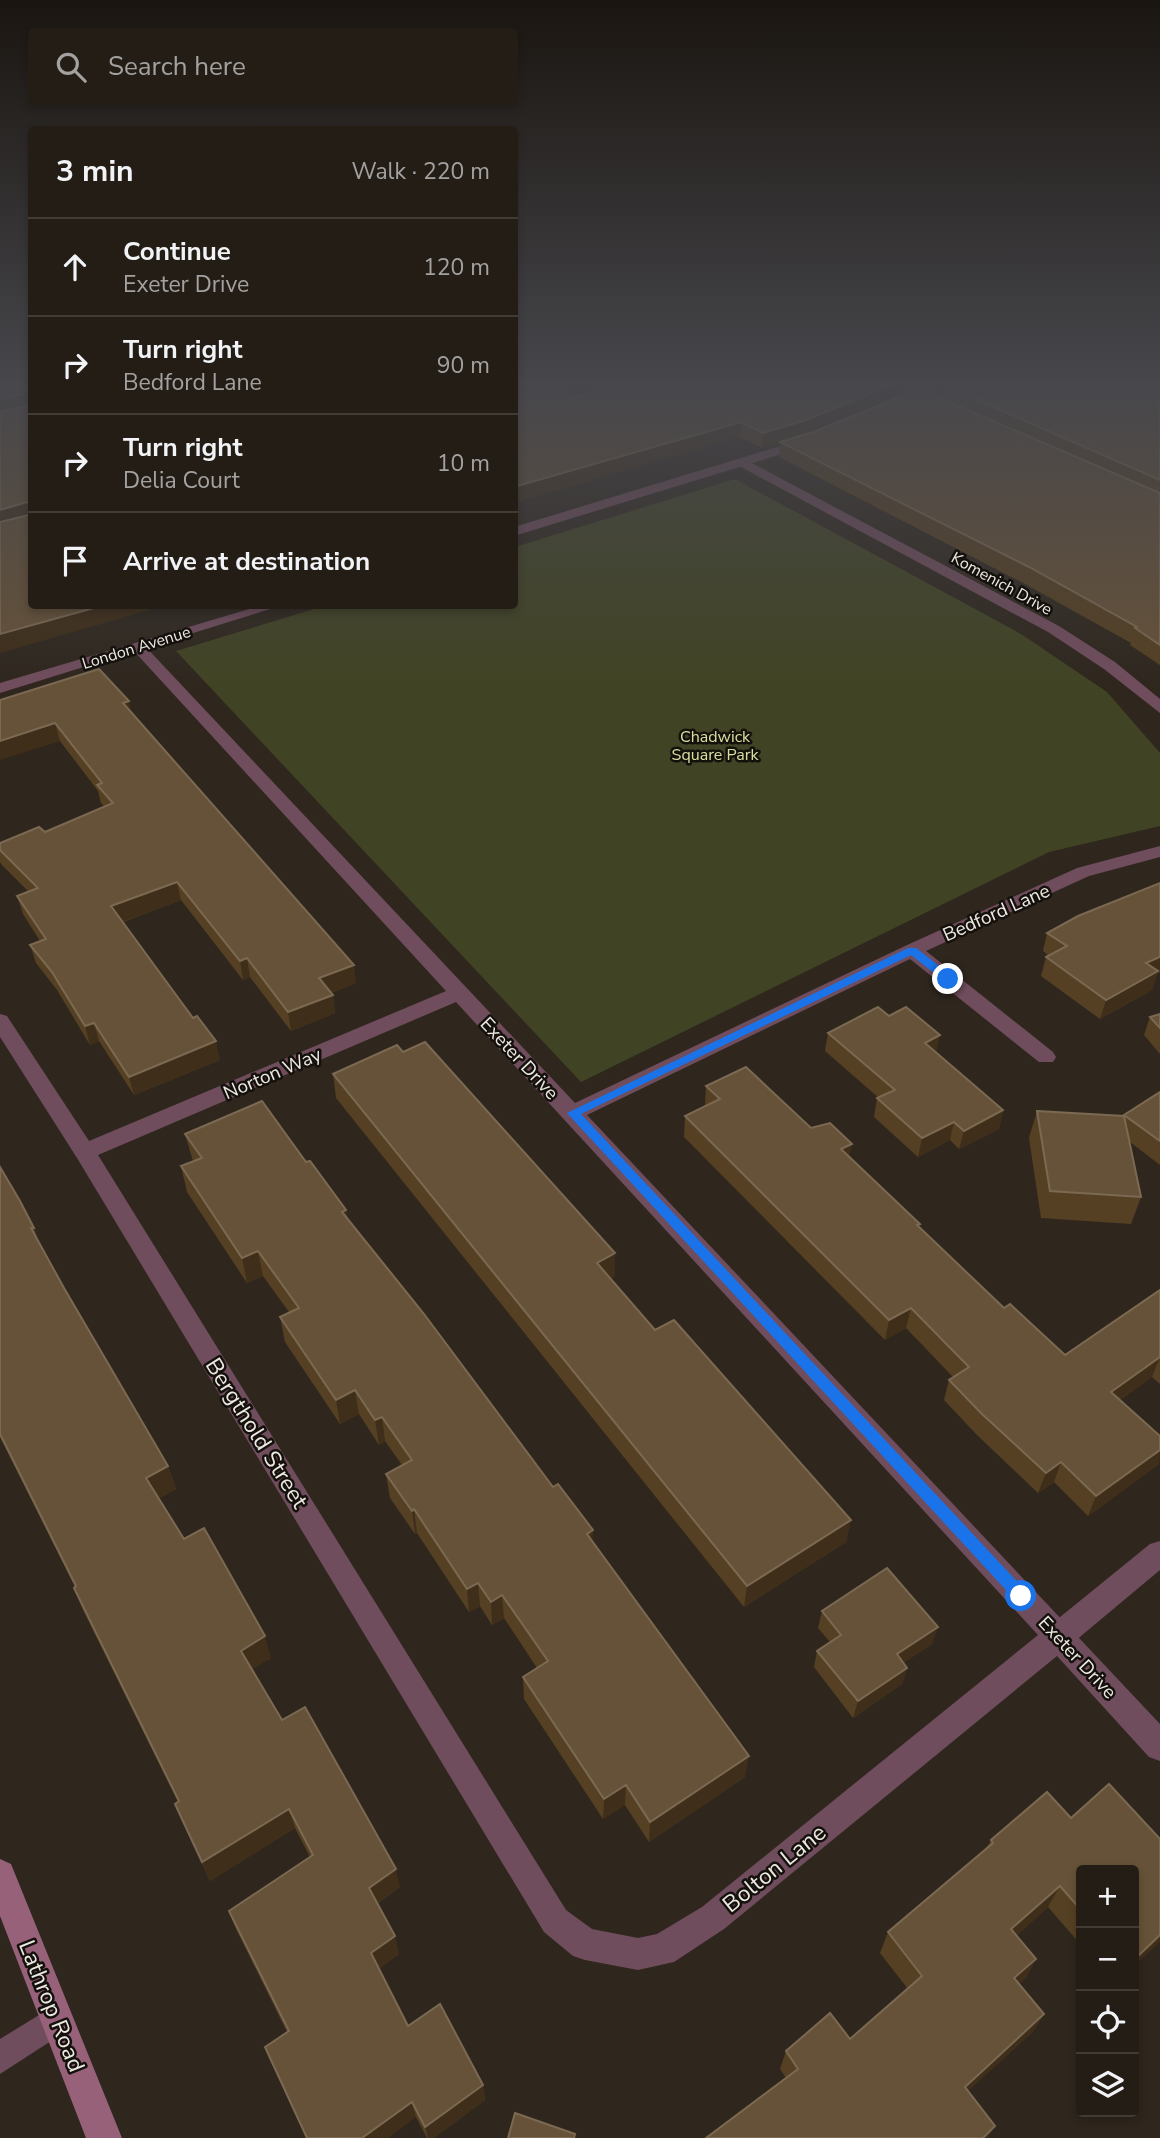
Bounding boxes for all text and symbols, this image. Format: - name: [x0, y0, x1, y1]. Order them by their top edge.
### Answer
- search box: [28, 28, 518, 105]
- icon: search: [52, 48, 90, 86]
- text: Search here: [108, 49, 246, 84]
- text: 3 min: [56, 151, 134, 192]
- text: Walk · 220 m: [351, 156, 490, 187]
- text: Continue: [123, 234, 231, 269]
- icon: ahead: [56, 248, 94, 286]
- text: 120 m: [423, 252, 490, 283]
- text: Exeter Drive: [123, 269, 249, 300]
- text: Turn right: [123, 332, 242, 367]
- icon: right: [56, 346, 94, 384]
- text: 90 m: [437, 350, 490, 381]
- text: Bedford Lane: [123, 367, 262, 398]
- text: Turn right: [123, 430, 242, 465]
- icon: right: [56, 444, 94, 482]
- text: 10 m: [437, 448, 490, 479]
- text: Delia Court: [123, 465, 240, 496]
- icon: arrive: [56, 542, 94, 580]
- text: Arrive at destination: [123, 544, 370, 579]
- street label: Komenich Drive: [947, 547, 1056, 621]
- street label: London Avenue: [79, 621, 193, 675]
- park label: Chadwick Square Park: [672, 726, 759, 766]
- street label: Bedford Lane: [939, 878, 1054, 948]
- route end: [932, 963, 963, 994]
- street label: Exeter Drive: [474, 1012, 564, 1106]
- street label: Norton Way: [219, 1041, 326, 1106]
- street label: Bergthold Street: [198, 1352, 316, 1515]
- route start: [1005, 1580, 1036, 1611]
- street label: Exeter Drive: [1032, 1611, 1122, 1705]
- street label: Bolton Lane: [716, 1817, 832, 1920]
- map controls: [1076, 1865, 1139, 2117]
- button: +: [1076, 1865, 1139, 1928]
- button: −: [1076, 1928, 1139, 1991]
- street label: Lathrop Road: [11, 1936, 92, 2077]
- button: locate: [1076, 1991, 1139, 2054]
- button: layers: [1076, 2054, 1139, 2117]

